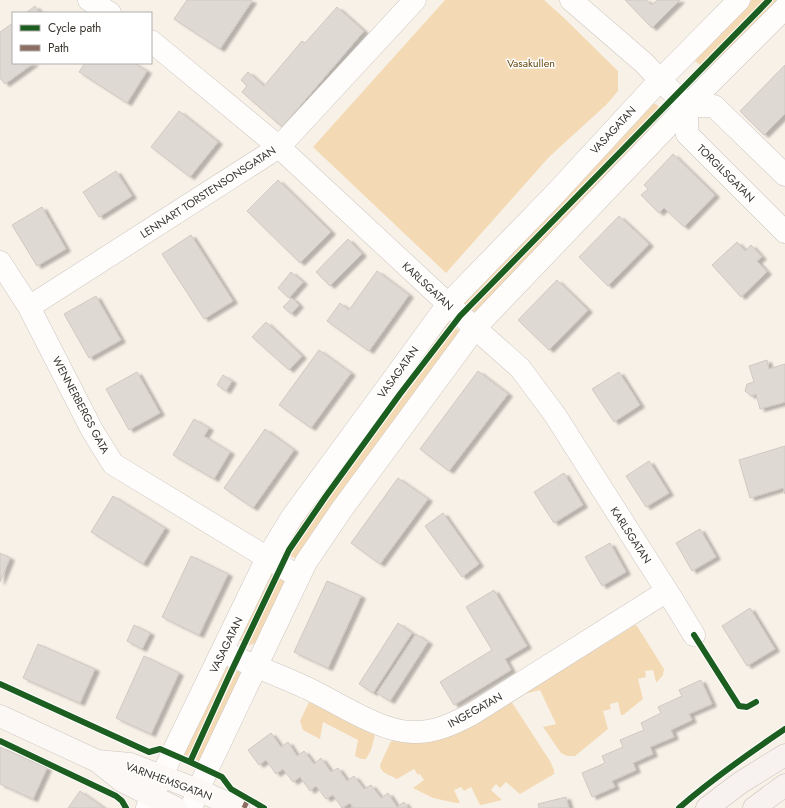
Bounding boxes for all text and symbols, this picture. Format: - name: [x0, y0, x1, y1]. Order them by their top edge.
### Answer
- legend: [12, 12, 152, 64]
- text: Cycle path: [48, 19, 101, 37]
- text: Path: [48, 39, 69, 57]
- park label: Vasakullen: [507, 55, 555, 71]
- street label: VASAGATAN: [586, 102, 640, 158]
- street label: TORGILSGATAN: [693, 140, 759, 206]
- street label: LENNART TORSTENSONSGATAN: [137, 142, 279, 242]
- street label: KARLSGATAN: [399, 258, 457, 314]
- street label: VASAGATAN: [374, 343, 422, 401]
- street label: WENNERBERGS GATA: [48, 353, 114, 457]
- street label: KARLSGATAN: [607, 503, 655, 567]
- street label: VASAGATAN: [205, 614, 247, 676]
- street label: INGEGATAN: [445, 688, 505, 732]
- street label: VARNHEMSGATAN: [123, 758, 215, 804]

